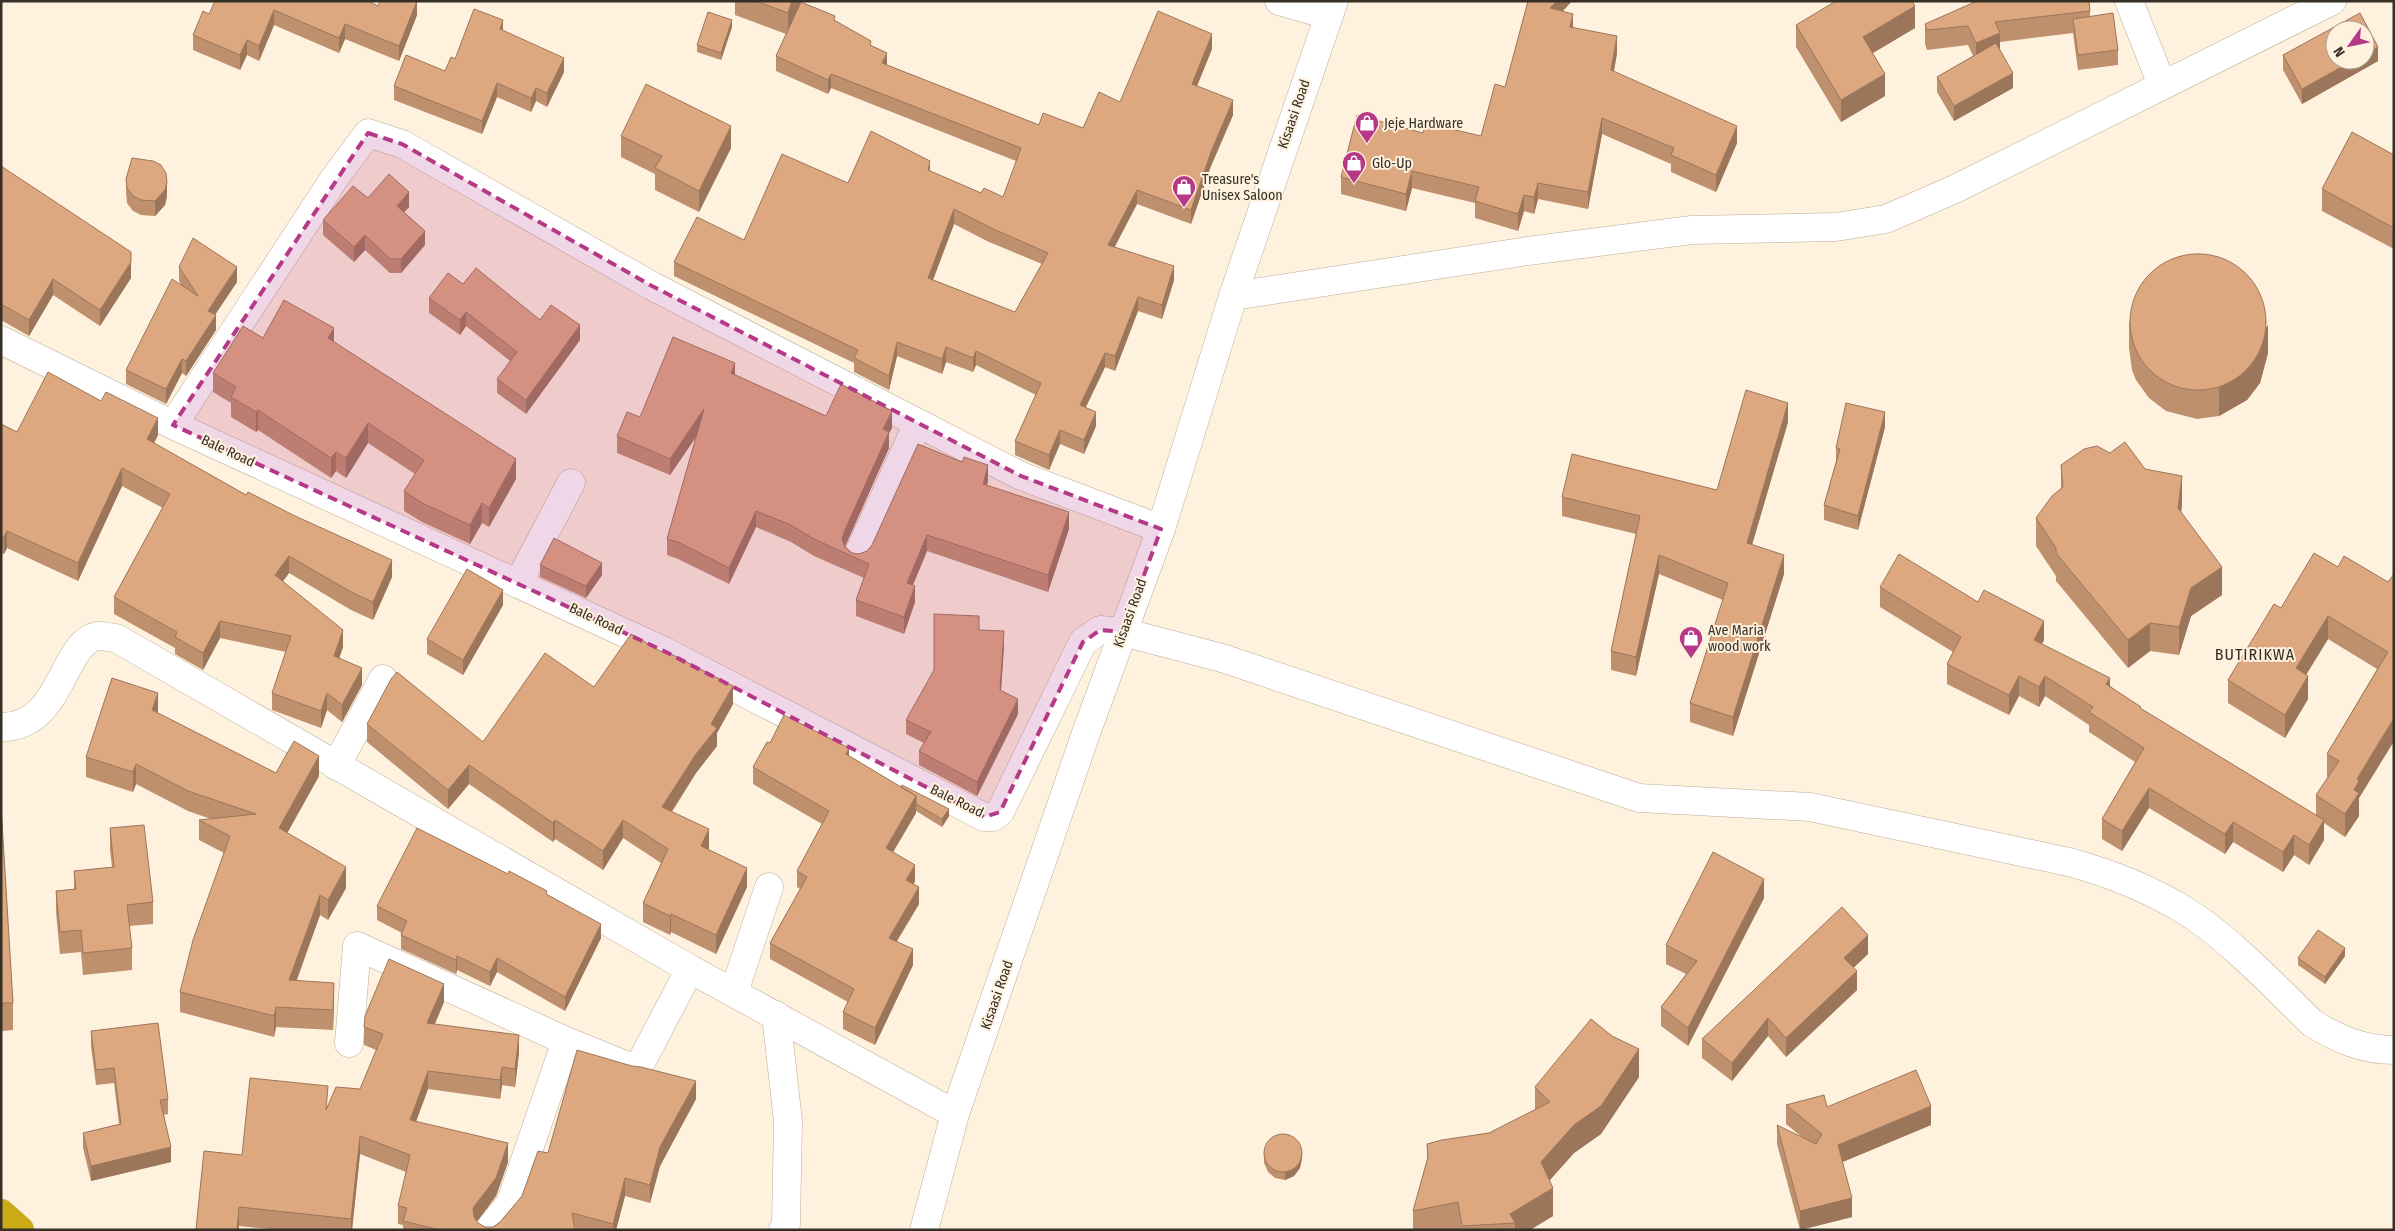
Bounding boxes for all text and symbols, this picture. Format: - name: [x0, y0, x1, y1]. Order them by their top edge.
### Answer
- north arrow: [2325, 20, 2375, 70]
- text: N: [2330, 44, 2349, 60]
- street label: Kisaasi Road: [1274, 77, 1314, 151]
- shop icon: Jeje Hardware: [1354, 110, 1380, 144]
- place label: Jeje Hardware: [1384, 115, 1463, 132]
- shop icon: Glo-Up: [1341, 150, 1367, 184]
- place label: Glo-Up: [1372, 155, 1412, 172]
- place label: Treasure's Unisex Saloon: [1202, 171, 1283, 204]
- shop icon: Treasure's Unisex Saloon: [1171, 174, 1197, 208]
- street label: Bale Road: [198, 431, 258, 471]
- street label: Kisaasi Road: [1110, 576, 1150, 650]
- street label: Bale Road: [566, 599, 626, 639]
- place label: Ave Maria wood work: [1708, 622, 1771, 655]
- shop icon: Ave Maria wood work: [1678, 625, 1704, 659]
- district label: BUTIRIKWA: [2215, 645, 2295, 664]
- street label: Bale Road: [928, 781, 986, 821]
- street label: Kisaasi Road: [977, 958, 1017, 1032]

